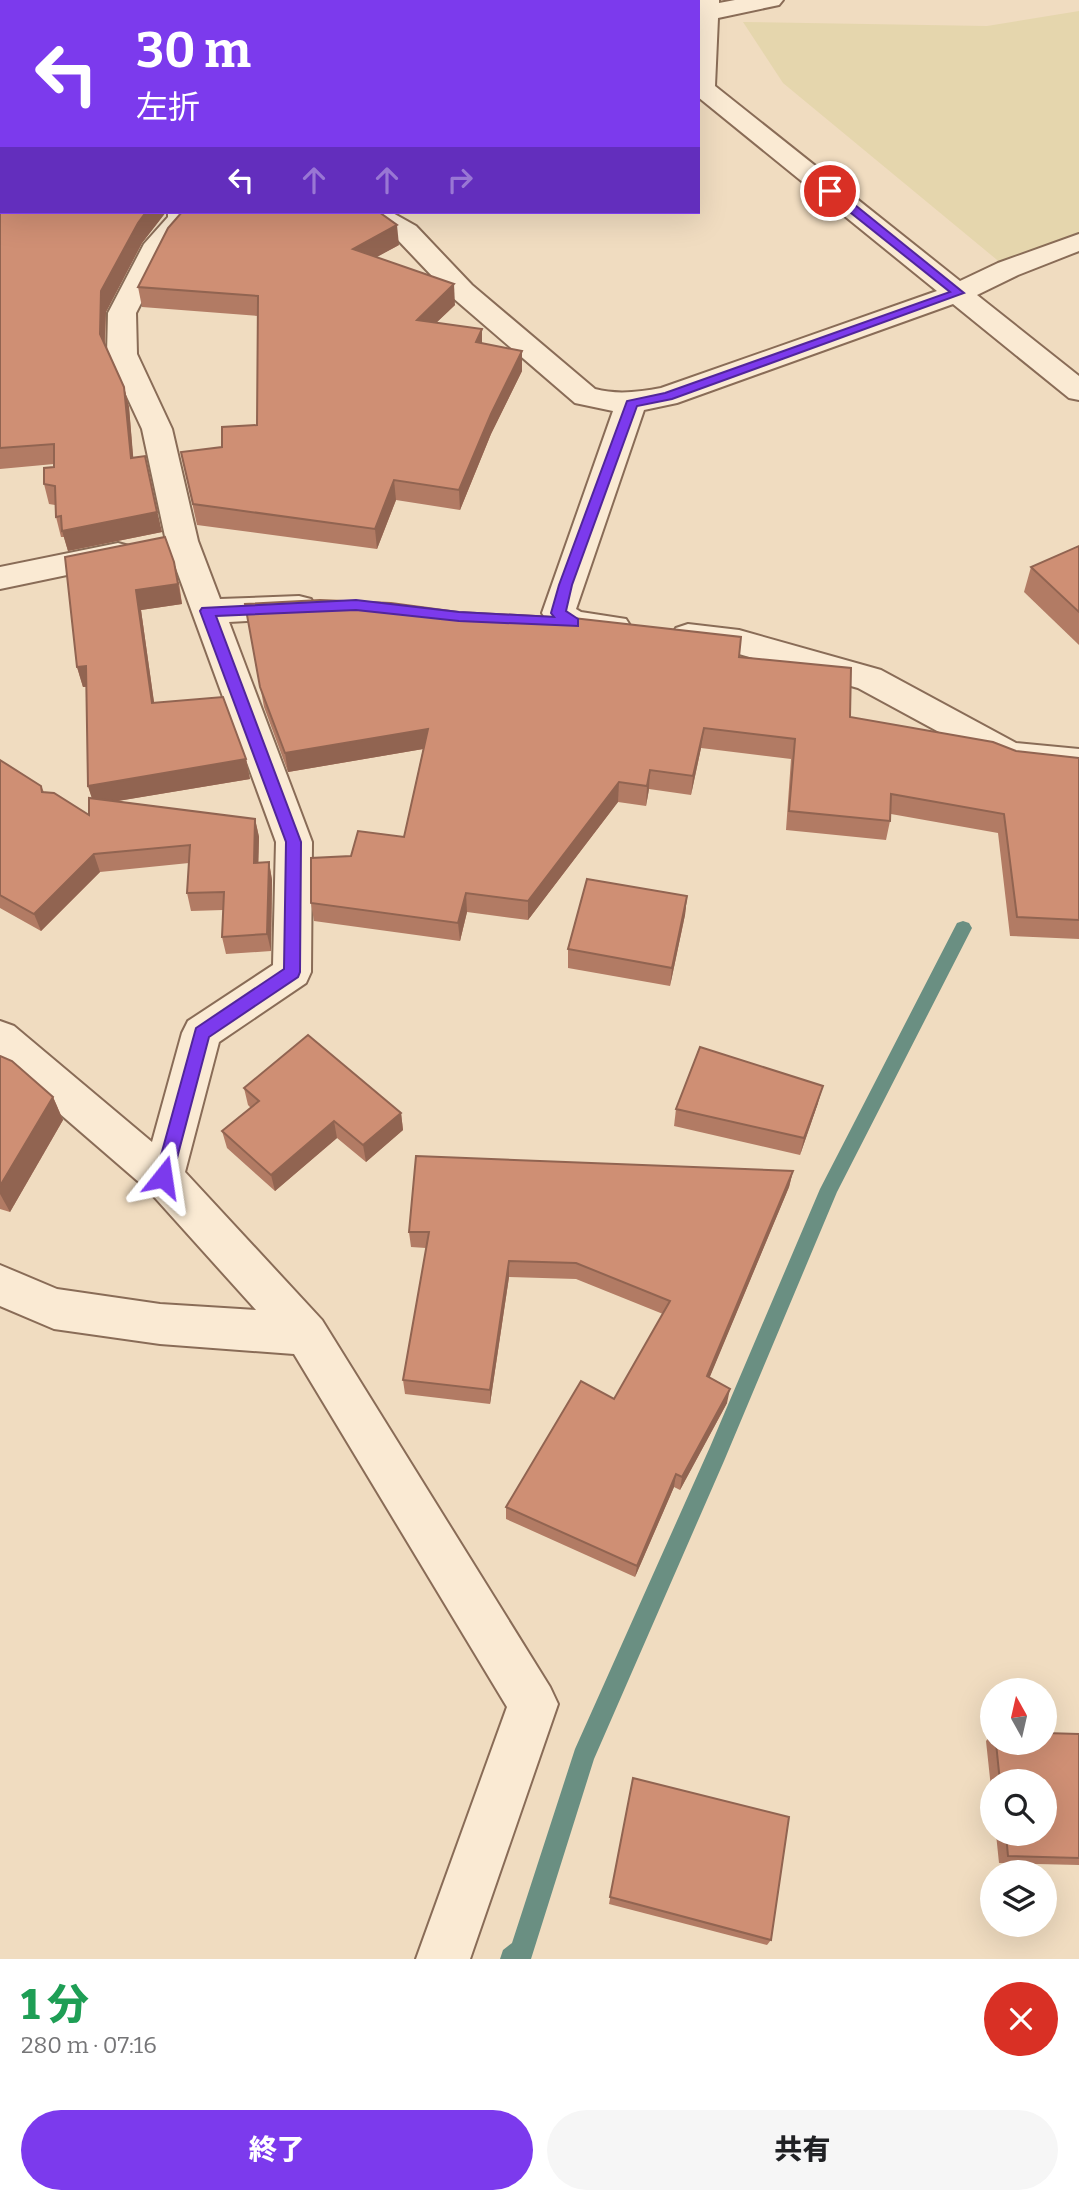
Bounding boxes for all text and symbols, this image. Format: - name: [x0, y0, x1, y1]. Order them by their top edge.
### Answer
- text: 30 m: [136, 21, 251, 80]
- icon: left: [21, 28, 112, 119]
- text: 左折: [136, 88, 200, 126]
- icon: left: [222, 161, 260, 199]
- icon: ahead: [295, 161, 333, 199]
- icon: ahead: [368, 161, 406, 199]
- icon: right: [441, 161, 479, 199]
- pin: [800, 161, 860, 221]
- icon: arrive: [811, 172, 849, 210]
- position arrow: [126, 1140, 200, 1214]
- north arrow: [980, 1678, 1057, 1755]
- map controls: [980, 1678, 1057, 1937]
- button: search: [980, 1769, 1057, 1846]
- button: layers: [980, 1860, 1057, 1937]
- text: 1 分: [21, 1980, 89, 2030]
- button: close: [984, 1982, 1058, 2056]
- text: 280 m · 07:16: [21, 2031, 157, 2059]
- button: 終了: [21, 2110, 533, 2190]
- button: 共有: [547, 2110, 1058, 2190]

